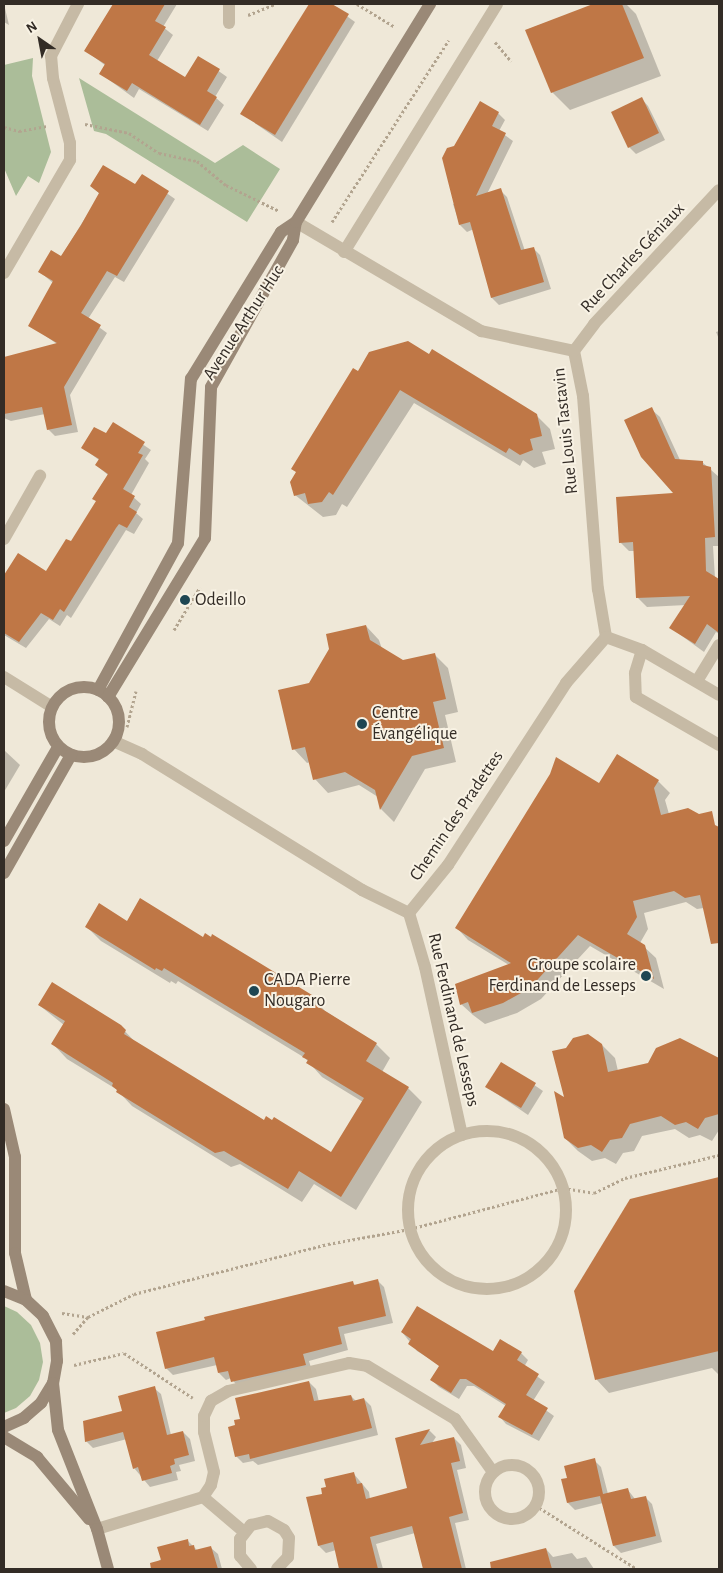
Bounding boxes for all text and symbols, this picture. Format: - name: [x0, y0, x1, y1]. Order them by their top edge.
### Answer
- north arrow: [15, 15, 65, 65]
- text: N: [24, 19, 40, 36]
- street label: Rue Charles Géniaux: [576, 198, 690, 318]
- street label: Avenue Arthur Huc: [199, 262, 289, 384]
- street label: Rue Louis Tastavin: [549, 367, 583, 495]
- place label: Odeillo: [195, 589, 246, 611]
- marker: Odeillo: [179, 594, 191, 606]
- place label: Centre Évangélique: [372, 703, 457, 746]
- marker: Centre Évangélique: [356, 718, 368, 730]
- street label: Chemin des Pradettes: [406, 747, 508, 885]
- street label: Rue Ferdinand de Lesseps: [423, 931, 483, 1109]
- place label: Groupe scolaire Ferdinand de Lesseps: [488, 955, 636, 998]
- place label: CADA Pierre Nougaro: [264, 970, 350, 1012]
- marker: Groupe scolaire Ferdinand de Lesseps: [640, 970, 652, 982]
- marker: CADA Pierre Nougaro: [248, 985, 260, 997]

